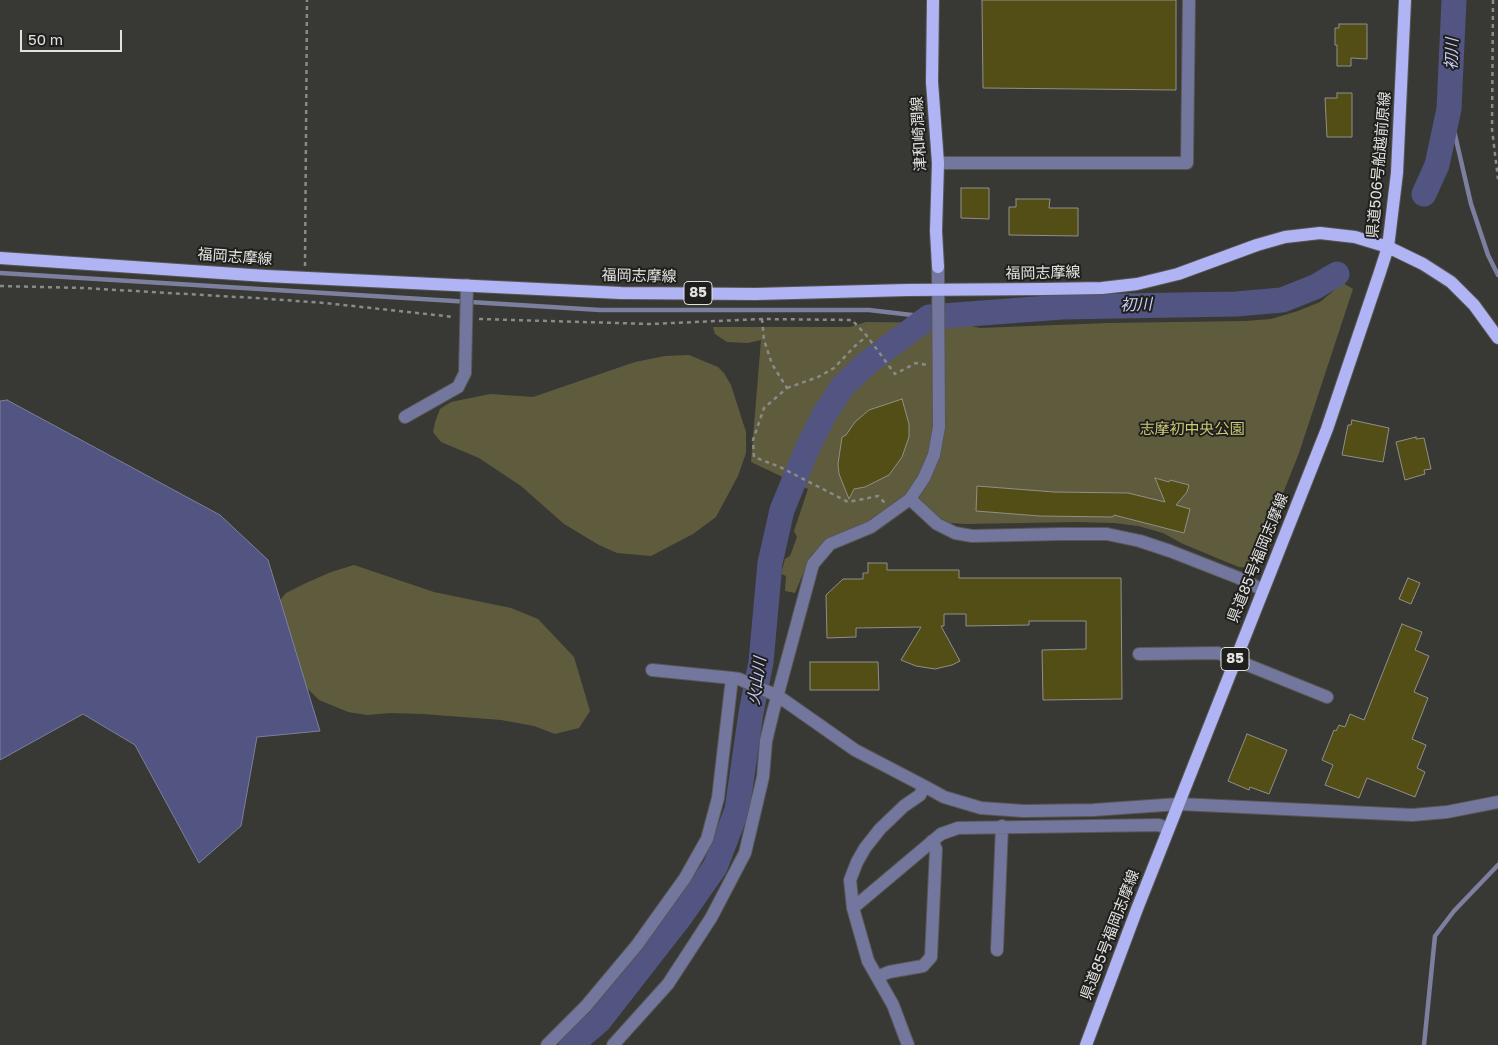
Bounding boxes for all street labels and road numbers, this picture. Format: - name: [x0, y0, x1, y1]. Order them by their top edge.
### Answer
- street label: 県道506号船越前原線: [1364, 91, 1394, 239]
- street label: 津和崎潤線: [908, 96, 930, 172]
- street label: 福岡志摩線: [197, 245, 273, 269]
- street label: 福岡志摩線: [1005, 263, 1081, 283]
- street label: 福岡志摩線: [601, 266, 677, 286]
- road number: 85: [684, 282, 712, 304]
- street label: 県道85号福岡志摩線: [1224, 491, 1292, 625]
- road number: 85: [1221, 648, 1249, 671]
- street label: 県道85号福岡志摩線: [1077, 867, 1143, 1003]

